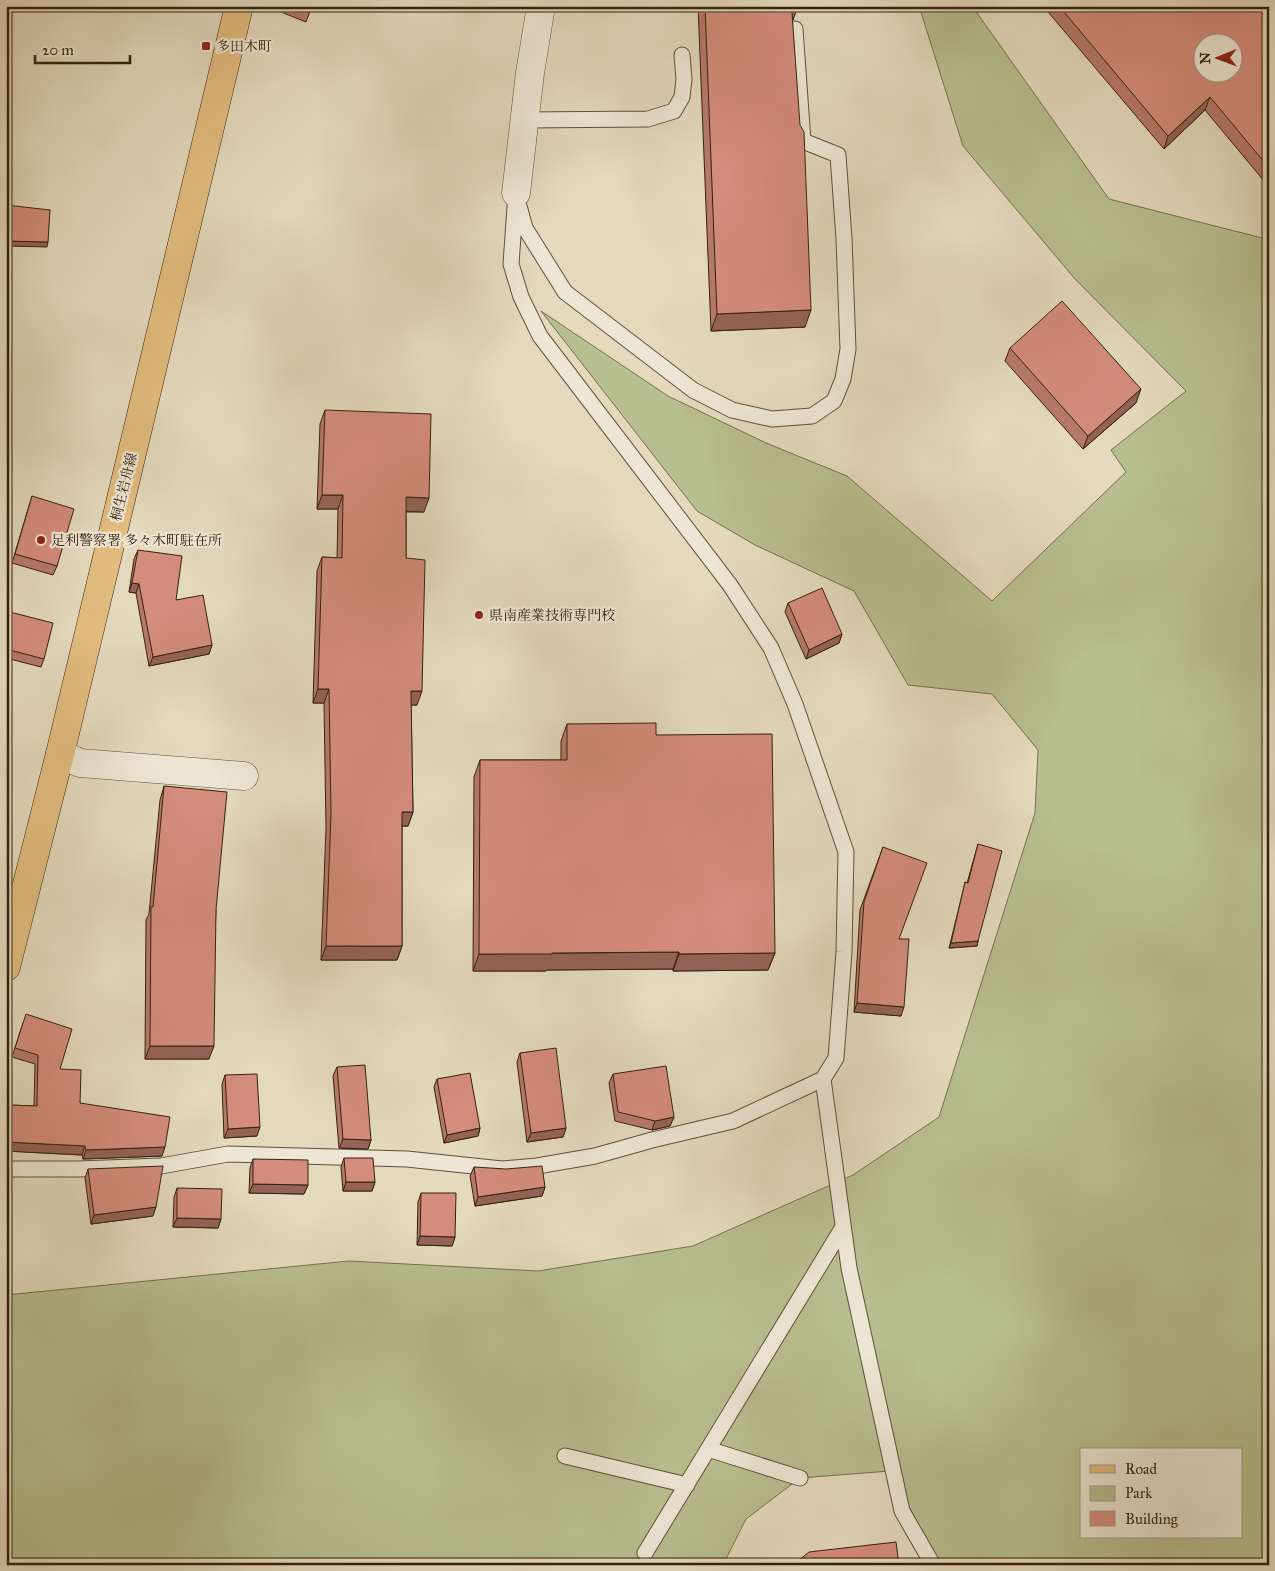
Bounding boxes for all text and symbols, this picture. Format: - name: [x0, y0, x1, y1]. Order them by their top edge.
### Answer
- scale bar: [35, 32, 130, 64]
- north arrow: [1192, 32, 1242, 82]
- place label: 多田木町: [216, 38, 272, 55]
- marker: 多田木町: [200, 40, 212, 52]
- text: 20 m: [42, 41, 74, 59]
- text: N: [1197, 52, 1214, 64]
- street label: 桐生岩舟線: [107, 451, 141, 523]
- place label: 足利警察署 多々木町駐在所: [51, 532, 222, 549]
- marker: 足利警察署 多々木町駐在所: [35, 534, 47, 546]
- place label: 県南産業技術専門校: [489, 607, 615, 624]
- marker: 県南産業技術専門校: [473, 609, 485, 621]
- legend: [1080, 1448, 1242, 1538]
- text: Road: [1125, 1460, 1157, 1478]
- text: Park: [1125, 1484, 1152, 1502]
- text: Building: [1125, 1510, 1179, 1528]

